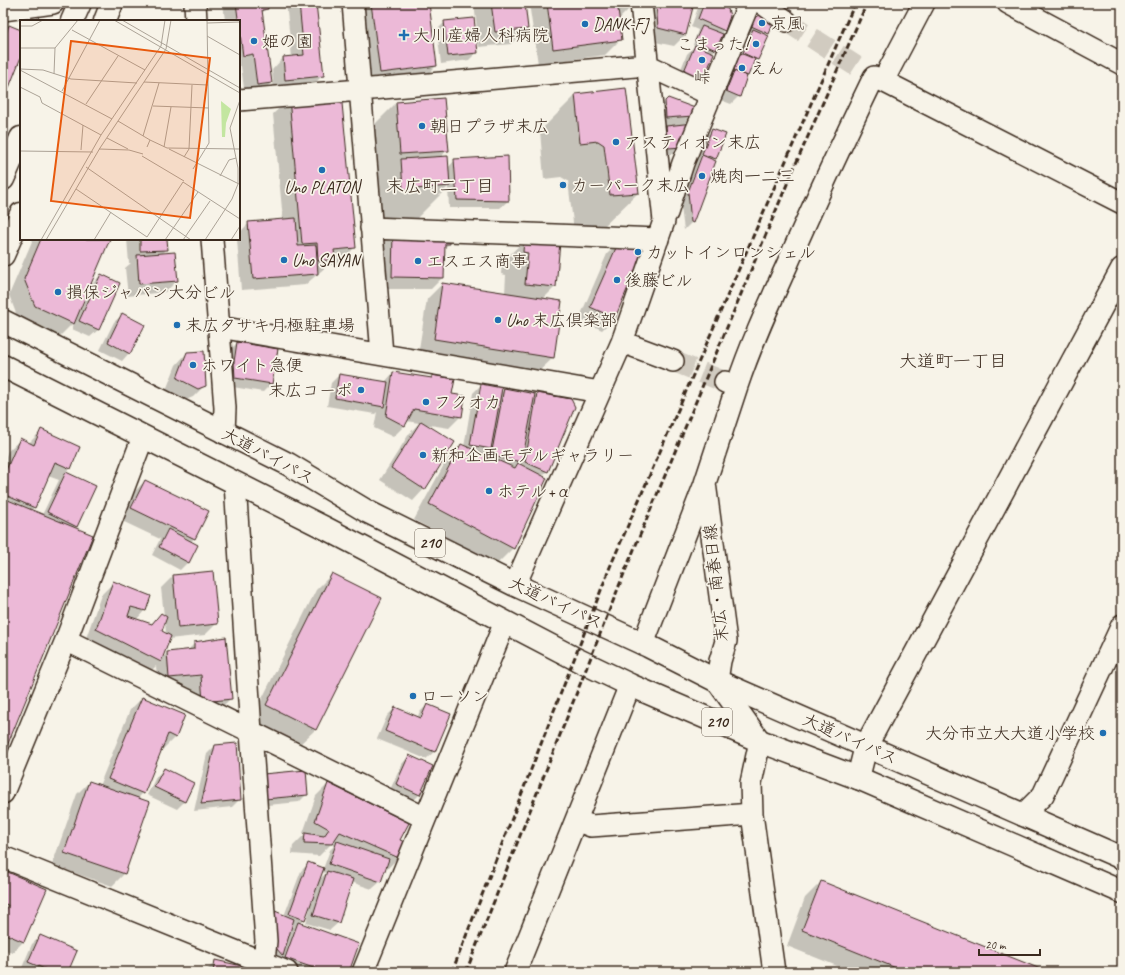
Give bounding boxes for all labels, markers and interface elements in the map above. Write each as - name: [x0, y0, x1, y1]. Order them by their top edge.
- place label: 京風: [770, 13, 804, 34]
- place label: DANK-FJ: [593, 14, 650, 35]
- marker: 京風: [757, 18, 767, 28]
- marker: DANK-FJ: [580, 19, 590, 29]
- inset map: [20, 20, 240, 240]
- place label: 大川産婦人科病院: [413, 25, 549, 46]
- marker: 大川産婦人科病院: [398, 29, 410, 41]
- place label: 姫の園: [262, 31, 313, 52]
- place label: こまった!: [677, 34, 751, 55]
- marker: 姫の園: [249, 36, 259, 46]
- marker: こまった!: [751, 39, 761, 49]
- marker: 峠: [697, 55, 707, 65]
- place label: えん: [750, 58, 784, 79]
- marker: えん: [737, 63, 747, 73]
- place label: 峠: [694, 67, 711, 88]
- place label: 朝日プラザ末広: [430, 116, 549, 137]
- marker: 朝日プラザ末広: [417, 121, 427, 131]
- place label: アスティオン末広: [624, 132, 761, 153]
- marker: アスティオン末広: [611, 137, 621, 147]
- marker: Uno PLATON: [317, 165, 327, 175]
- place label: 焼肉一二三: [710, 166, 795, 187]
- marker: 焼肉一二三: [697, 171, 707, 181]
- district label: 末広町二丁目: [386, 175, 494, 197]
- place label: カーパーク末広: [571, 175, 690, 196]
- place label: Uno PLATON: [284, 177, 363, 198]
- marker: カーパーク末広: [558, 180, 568, 190]
- place label: カットインロンシェル: [646, 242, 816, 263]
- marker: カットインロンシェル: [633, 247, 643, 257]
- place label: Uno SAYAN: [292, 250, 362, 271]
- place label: エスエス商事: [426, 251, 528, 272]
- marker: Uno SAYAN: [279, 255, 289, 265]
- marker: エスエス商事: [413, 256, 423, 266]
- place label: 後藤ビル: [625, 270, 693, 291]
- marker: 後藤ビル: [612, 275, 622, 285]
- place label: 損保ジャパン大分ビル: [66, 282, 236, 303]
- marker: 損保ジャパン大分ビル: [53, 287, 63, 297]
- place label: Uno 末広倶楽部: [506, 310, 617, 331]
- place label: 末広タサキ月極駐車場: [185, 315, 355, 336]
- marker: Uno 末広倶楽部: [493, 315, 503, 325]
- marker: 末広タサキ月極駐車場: [172, 320, 182, 330]
- district label: 大道町一丁目: [899, 350, 1007, 372]
- place label: ホワイト急便: [201, 355, 303, 376]
- marker: ホワイト急便: [188, 360, 198, 370]
- place label: 末広コーポ: [268, 380, 353, 401]
- marker: 末広コーポ: [356, 385, 366, 395]
- place label: フクオカ: [434, 392, 501, 413]
- marker: フクオカ: [421, 397, 431, 407]
- street label: 大道バイパス: [218, 423, 318, 489]
- place label: 新和企画モデルギャラリー: [431, 445, 634, 466]
- marker: 新和企画モデルギャラリー: [418, 450, 428, 460]
- place label: ホテル+α: [497, 481, 572, 502]
- marker: ホテル+α: [484, 486, 494, 496]
- street label: 末広・南春日線: [699, 523, 733, 643]
- road number: 210: [415, 529, 445, 557]
- street label: 大道バイパス: [505, 572, 607, 634]
- place label: ローソン: [421, 686, 489, 707]
- marker: ローソン: [408, 691, 418, 701]
- road number: 210: [702, 708, 732, 736]
- street label: 大道バイパス: [799, 709, 901, 769]
- place label: 大分市立大大道小学校: [925, 723, 1095, 744]
- marker: 大分市立大大道小学校: [1098, 728, 1108, 738]
- scale bar: [979, 931, 1040, 957]
- text: 20 m: [985, 937, 1007, 953]

